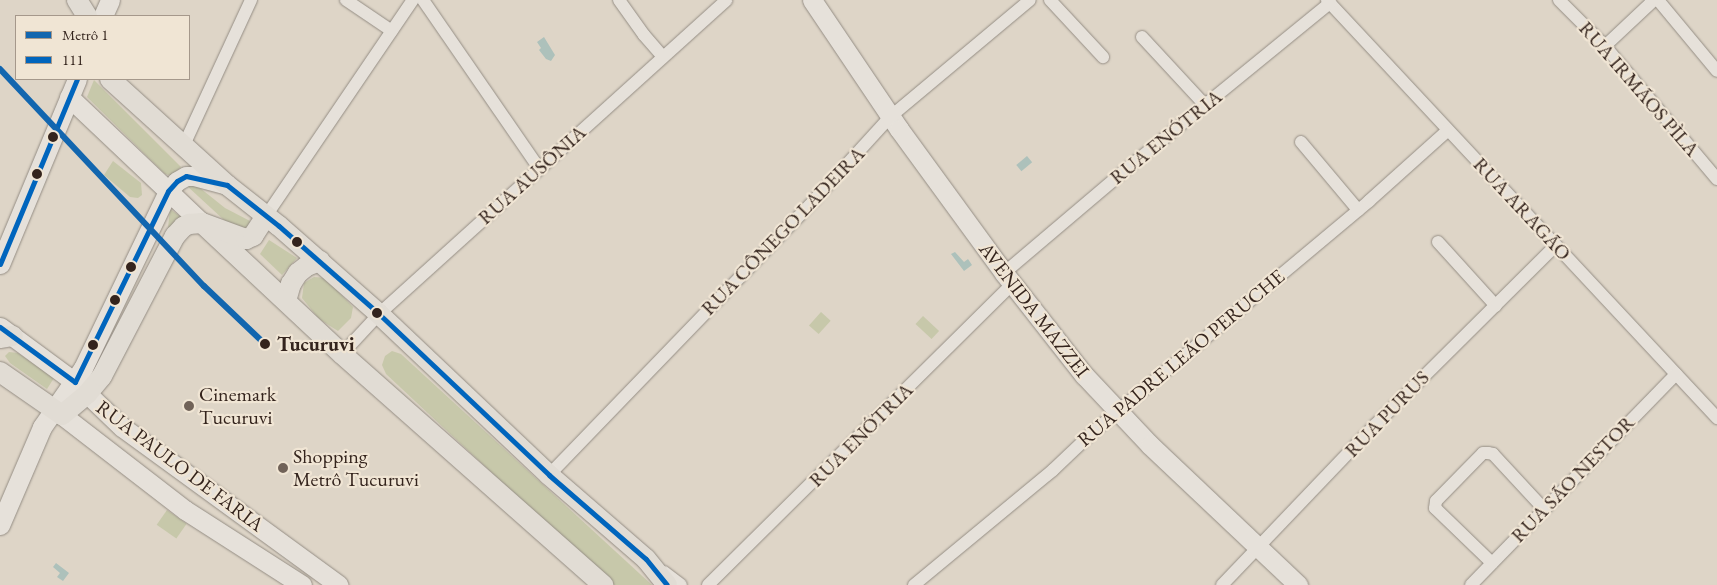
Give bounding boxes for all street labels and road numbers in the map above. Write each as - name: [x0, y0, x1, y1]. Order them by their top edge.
- street label: RUA IRMÃOS PÌLA: [1574, 17, 1704, 161]
- street label: RUA ENÓTRIA: [1105, 85, 1227, 189]
- street label: RUA AUSÔNIA: [473, 120, 591, 230]
- street label: RUA CÔNEGO LADEIRA: [696, 142, 870, 320]
- street label: RUA ARAGÃO: [1468, 153, 1576, 265]
- street label: AVENIDA MAZZEI: [974, 238, 1094, 382]
- street label: RUA PADRE LEÃO PERUCHE: [1073, 264, 1289, 452]
- street label: RUA PURUS: [1340, 366, 1434, 462]
- street label: RUA ENÓTRIA: [804, 378, 918, 492]
- street label: RUA PAULO DE FARIA: [92, 395, 268, 537]
- street label: RUA SÃO NESTOR: [1506, 410, 1640, 548]

